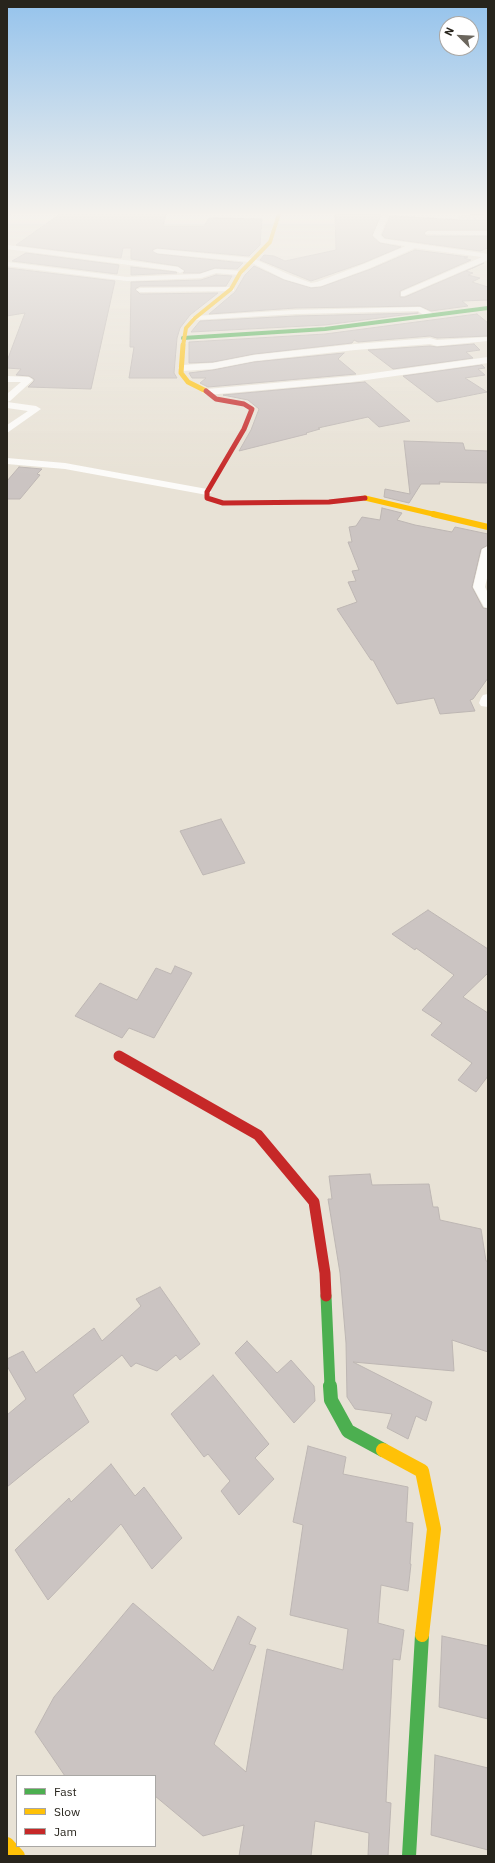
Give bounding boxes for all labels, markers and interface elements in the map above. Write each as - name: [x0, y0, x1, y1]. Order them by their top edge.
- north arrow: [439, 16, 479, 56]
- text: N: [441, 25, 457, 38]
- legend: [16, 1775, 156, 1847]
- text: Fast: [54, 1784, 77, 1799]
- text: Slow: [54, 1804, 80, 1819]
- text: Jam: [54, 1824, 77, 1839]

